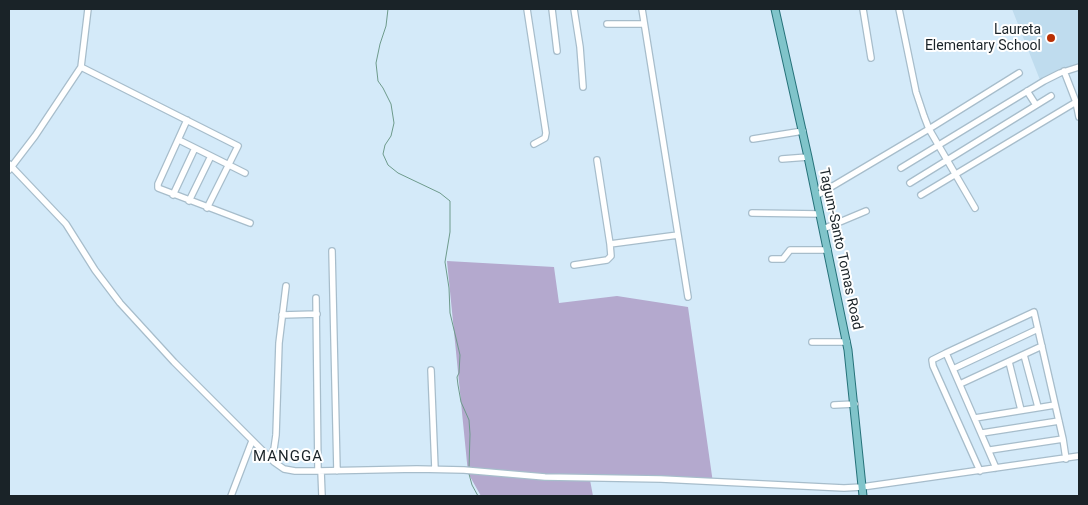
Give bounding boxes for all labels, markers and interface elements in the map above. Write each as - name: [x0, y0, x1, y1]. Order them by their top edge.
- place label: Laureta Elementary School: [925, 22, 1041, 54]
- marker: Laureta Elementary School: [1045, 32, 1057, 44]
- street label: Tagum-Santo Tomas Road: [815, 167, 865, 331]
- district label: MANGGA: [252, 448, 324, 466]

